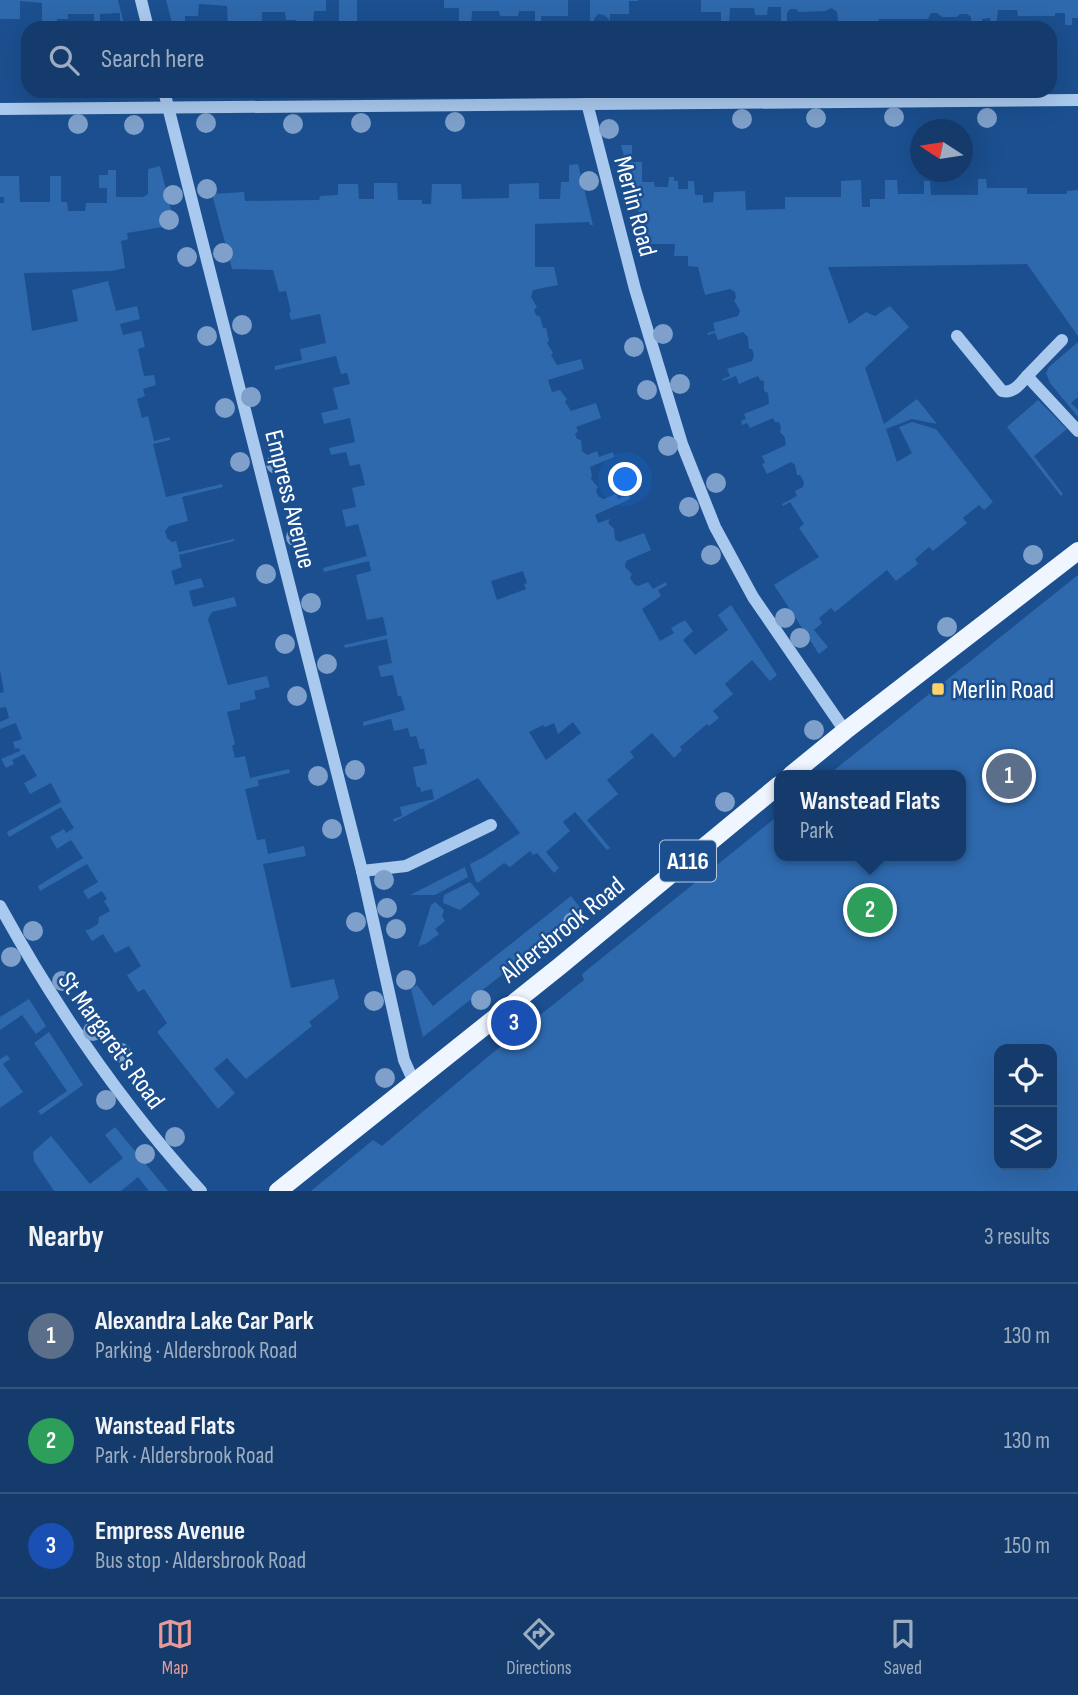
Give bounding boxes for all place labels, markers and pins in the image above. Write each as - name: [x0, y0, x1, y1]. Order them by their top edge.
- place label: Merlin Road: [952, 675, 1054, 706]
- marker: Merlin Road: [930, 681, 946, 697]
- pin: 1: [986, 750, 1032, 802]
- pin: 2: [847, 884, 893, 936]
- pin: 3: [491, 997, 537, 1049]

